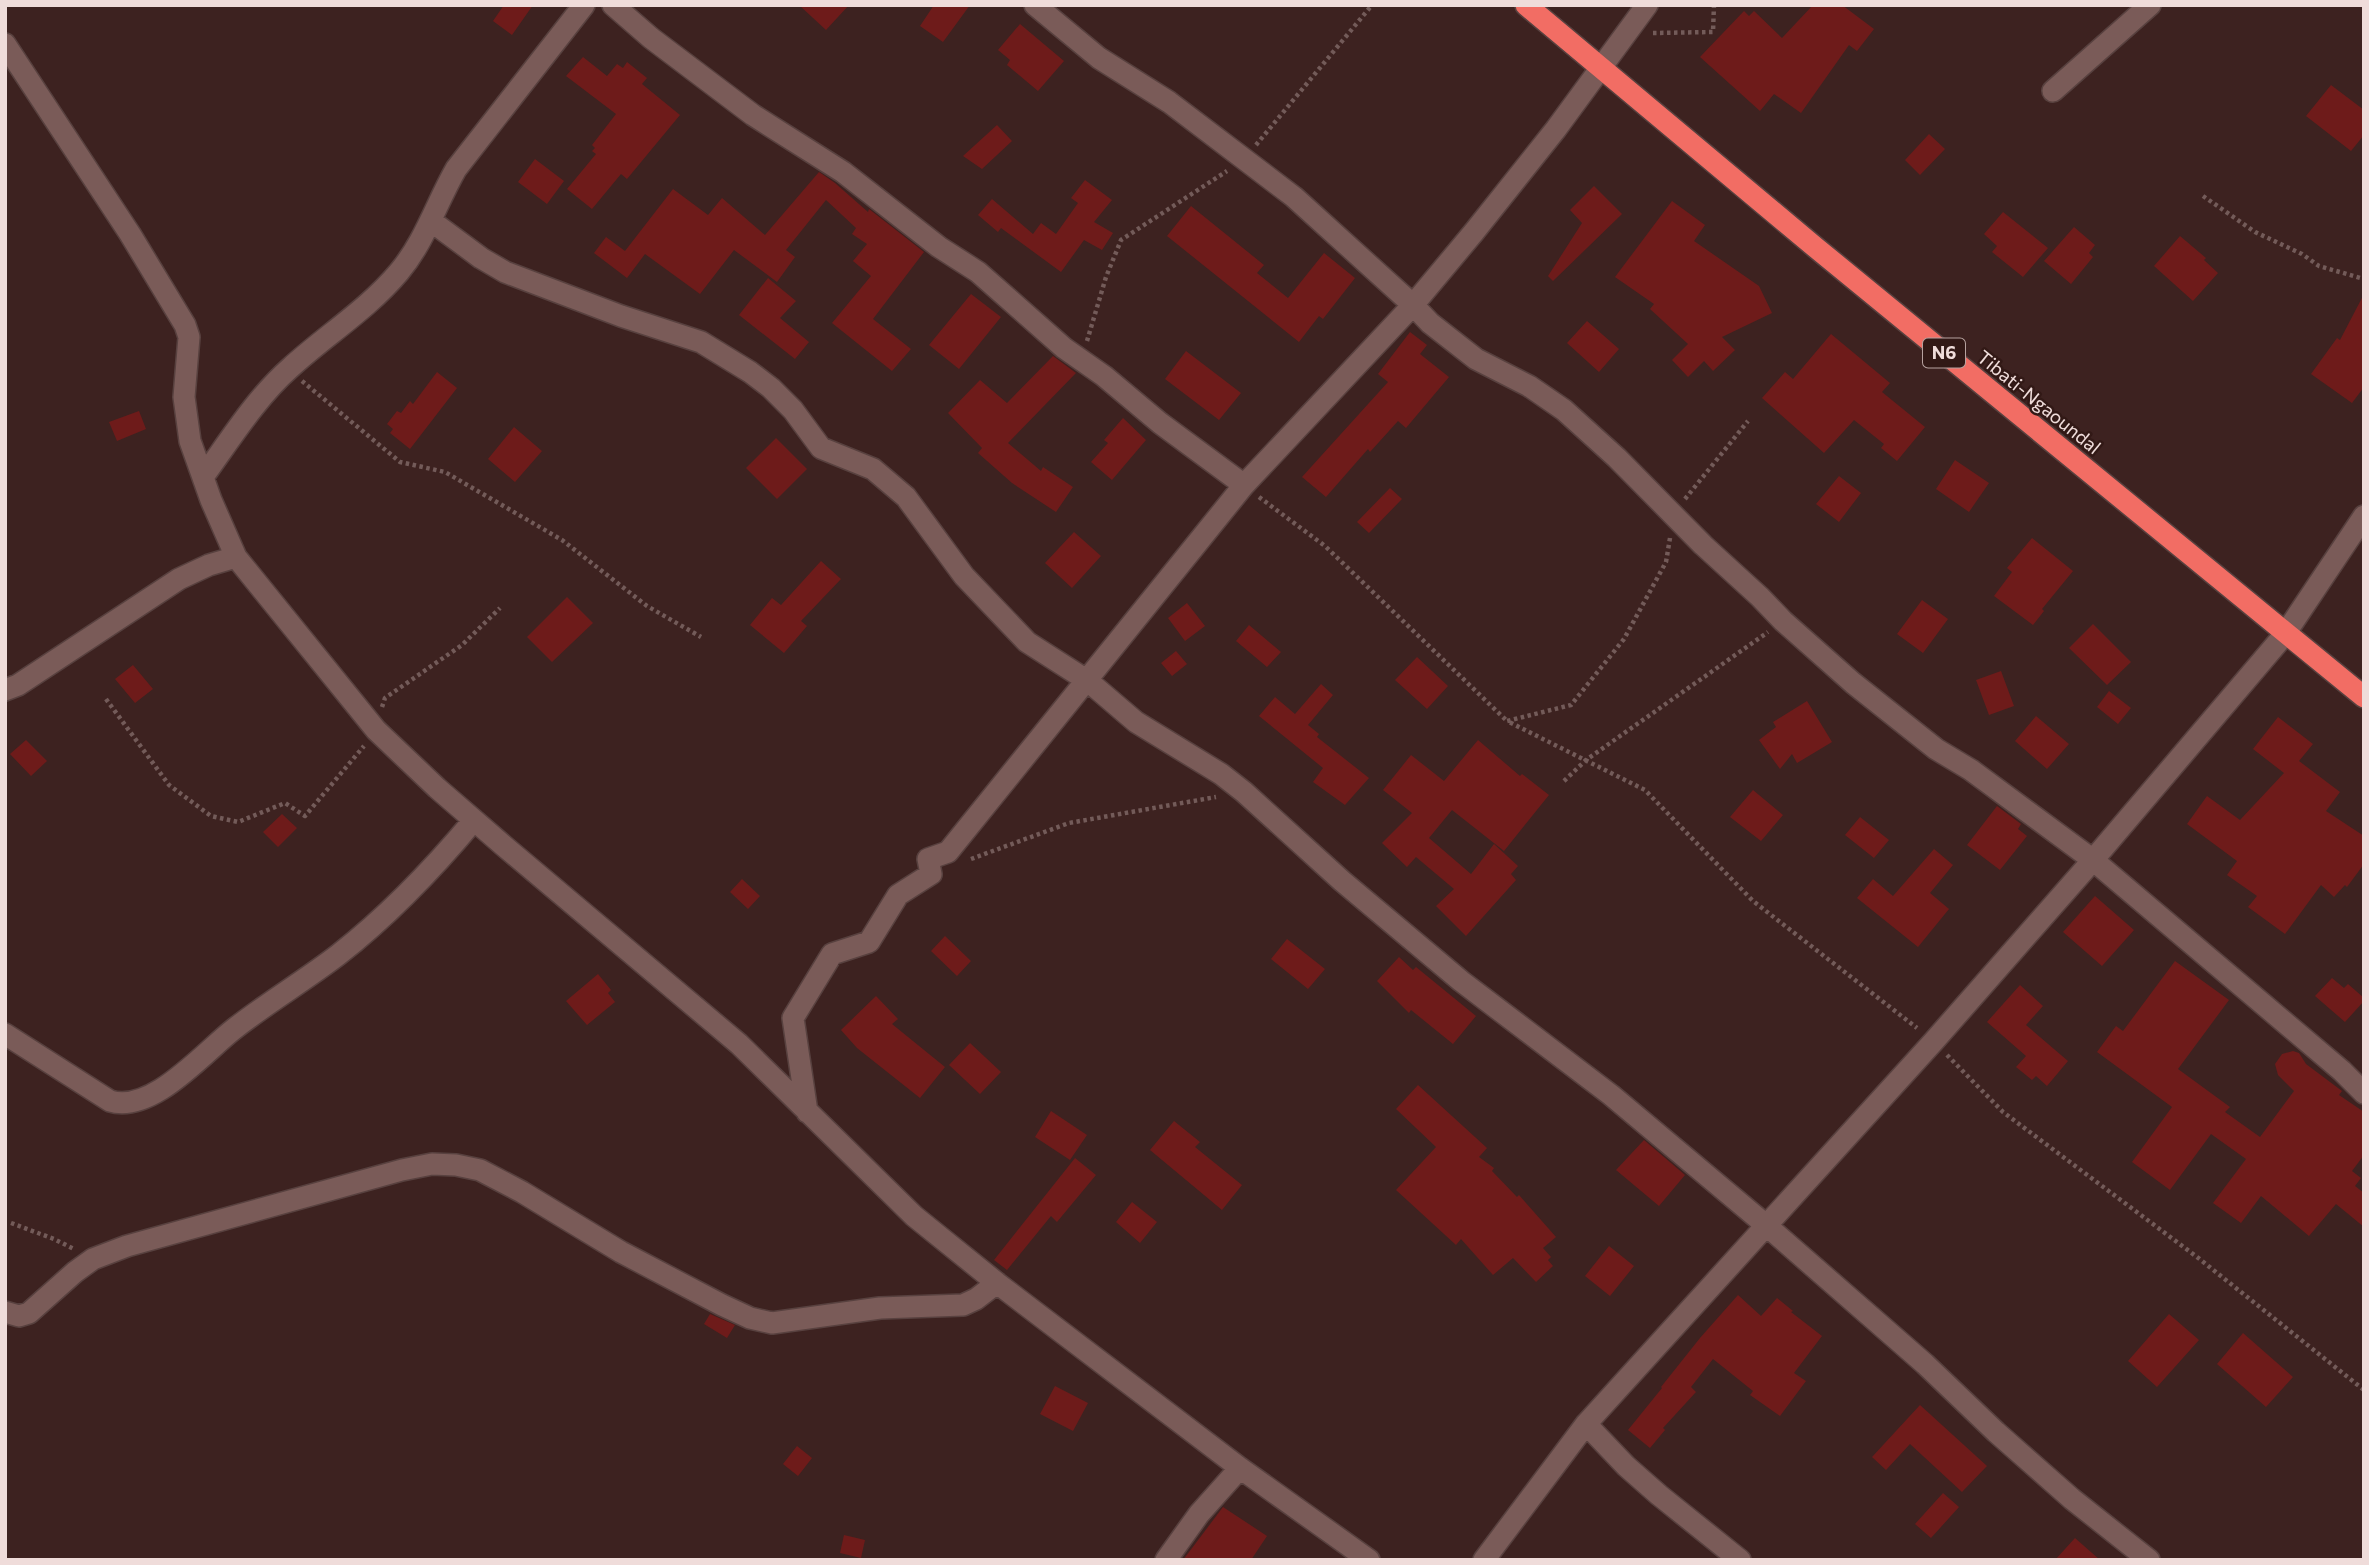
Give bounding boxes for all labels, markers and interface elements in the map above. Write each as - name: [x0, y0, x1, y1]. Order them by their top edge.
- road number: N6: [1923, 338, 1965, 368]
- street label: Tibati-Ngaoundal: [1973, 345, 2106, 458]

